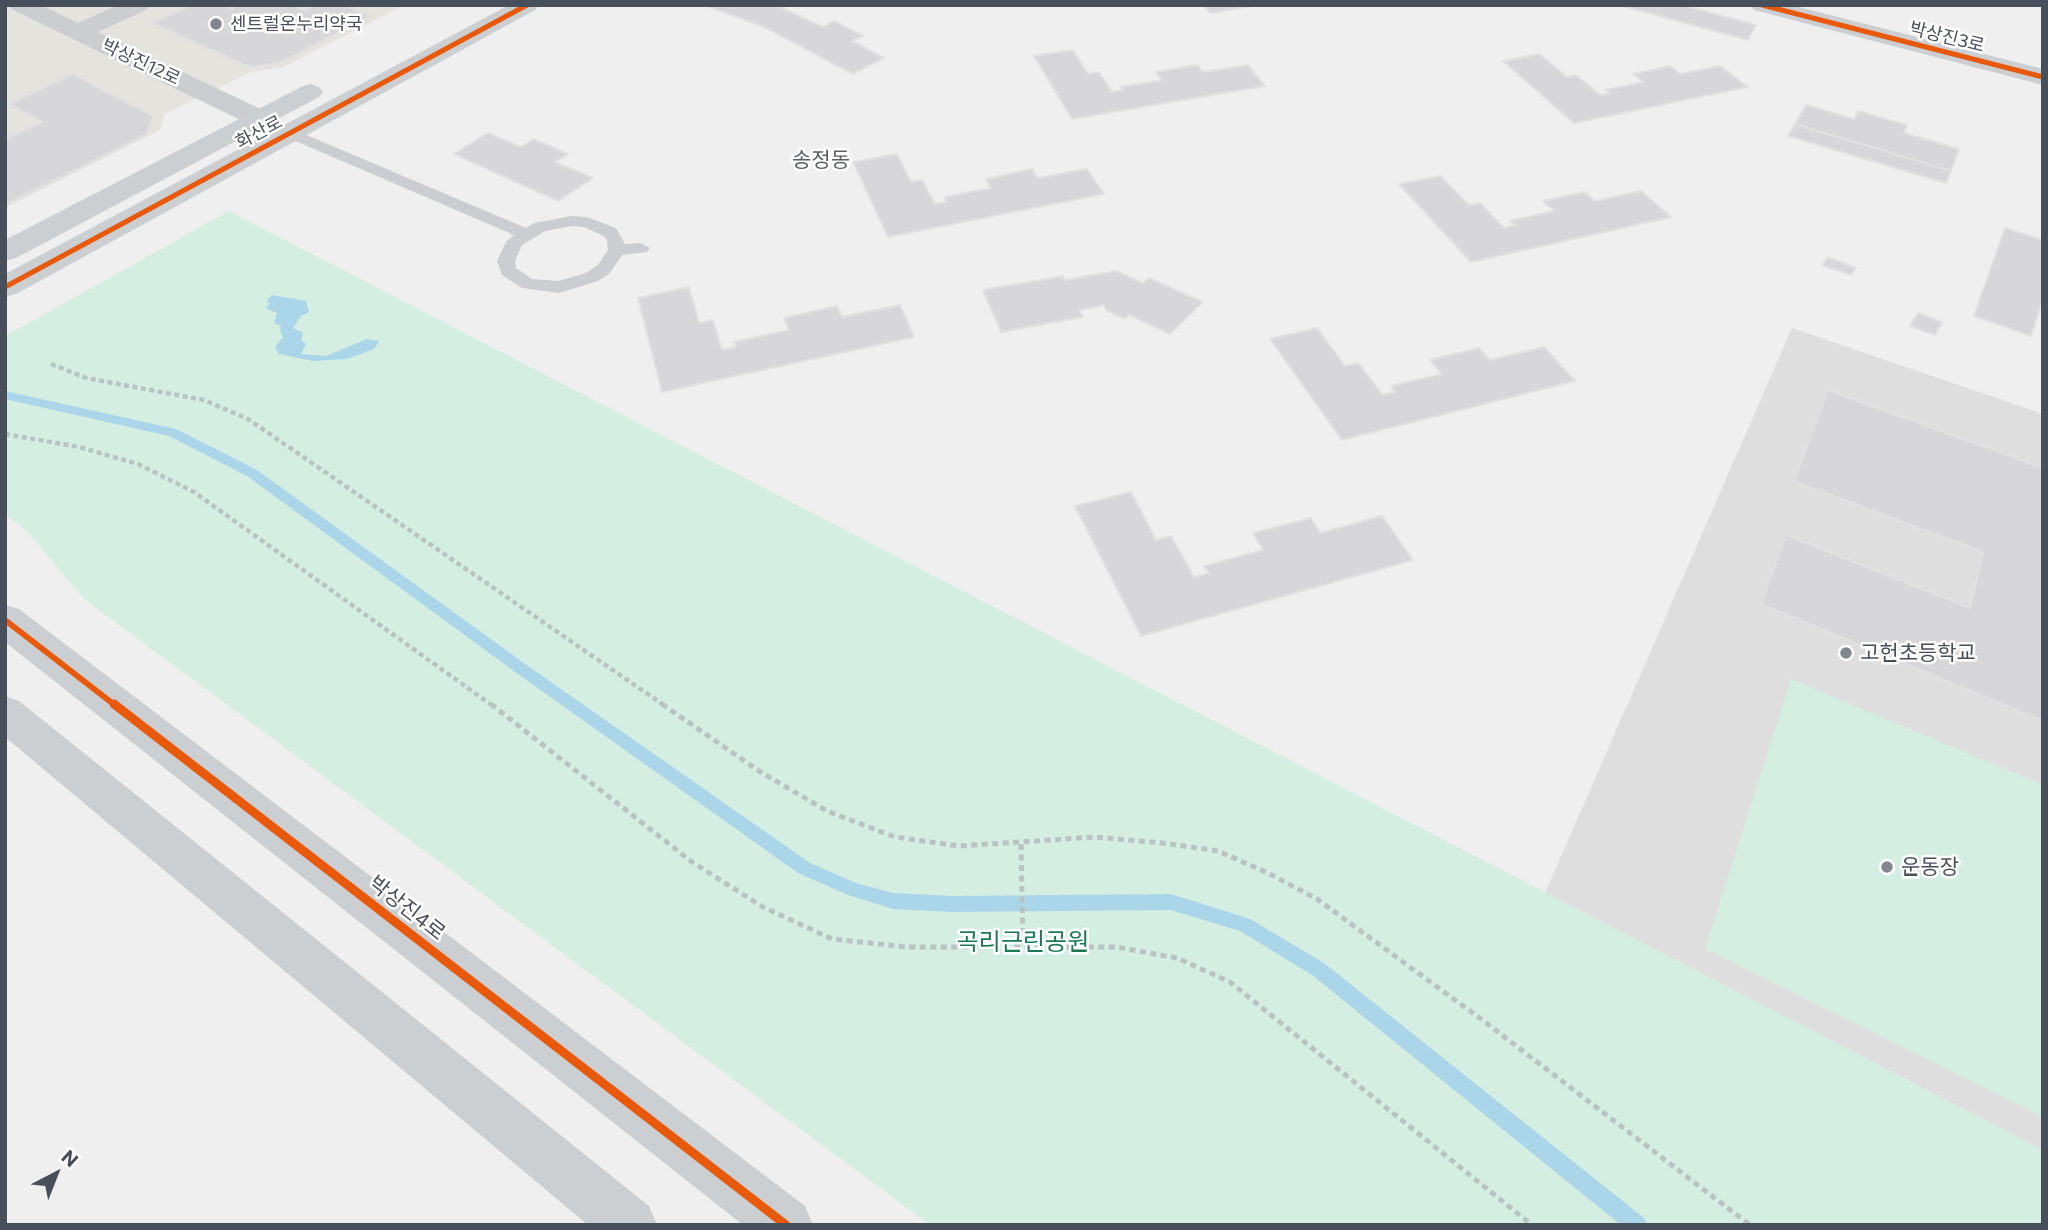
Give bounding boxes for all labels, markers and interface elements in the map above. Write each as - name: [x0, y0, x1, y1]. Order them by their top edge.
- place label: 센트럴온누리약국: [230, 13, 362, 35]
- marker: 센트럴온누리약국: [208, 16, 224, 32]
- street label: 박상진3로: [1907, 17, 1987, 57]
- street label: 박상진12로: [98, 34, 184, 90]
- street label: 화산로: [232, 111, 286, 153]
- district label: 송정동: [792, 147, 850, 173]
- place label: 고헌초등학교: [1860, 640, 1976, 666]
- marker: 고헌초등학교: [1838, 645, 1854, 661]
- place label: 운동장: [1901, 854, 1959, 880]
- marker: 운동장: [1879, 859, 1895, 875]
- street label: 박상진4로: [364, 870, 450, 946]
- park label: 곡리근린공원: [957, 928, 1089, 956]
- north arrow: [21, 1139, 91, 1209]
- text: N: [57, 1145, 83, 1171]

